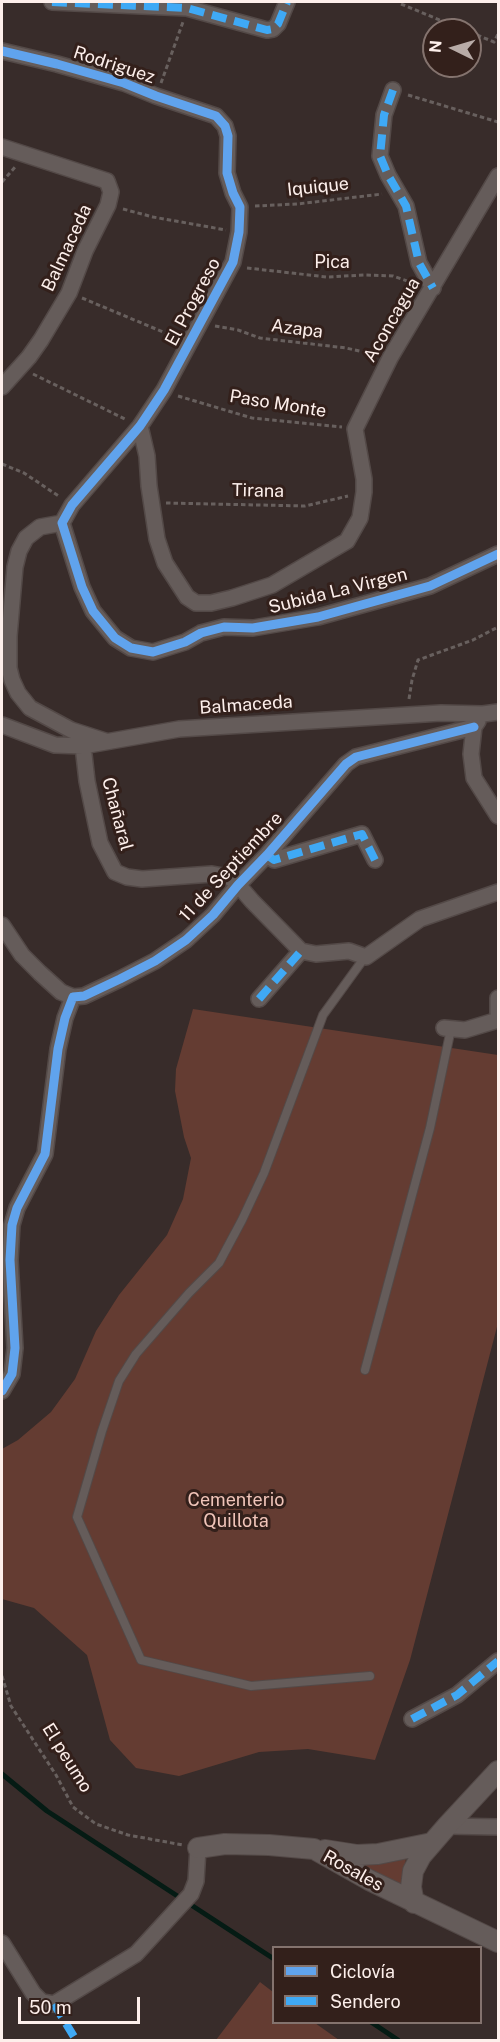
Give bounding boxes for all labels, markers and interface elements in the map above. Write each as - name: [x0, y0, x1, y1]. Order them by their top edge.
- north arrow: [422, 18, 482, 78]
- text: N: [426, 40, 446, 54]
- street label: Rodriguez: [71, 42, 157, 88]
- street label: Iquique: [286, 173, 350, 201]
- street label: Balmaceda: [37, 201, 97, 295]
- street label: Pica: [314, 251, 350, 273]
- street label: El Progreso: [161, 254, 225, 350]
- street label: Aconcagua: [359, 274, 425, 366]
- street label: Azapa: [270, 315, 324, 343]
- street label: Paso Monte: [228, 386, 328, 422]
- street label: Tirana: [232, 480, 284, 502]
- street label: Subida La Virgen: [266, 563, 410, 619]
- street label: Balmaceda: [199, 691, 293, 719]
- street label: Chañaral: [97, 775, 137, 853]
- street label: 11 de Septiembre: [175, 808, 287, 926]
- park label: Cementerio Quillota: [188, 1489, 284, 1532]
- street label: El peumo: [37, 1719, 97, 1797]
- street label: Rosales: [319, 1846, 387, 1896]
- legend: [272, 1946, 482, 2024]
- text: Ciclovía: [330, 1961, 395, 1982]
- scale bar: [21, 1985, 142, 2023]
- text: Sendero: [330, 1991, 401, 2012]
- text: 50 m: [29, 1997, 72, 2018]

